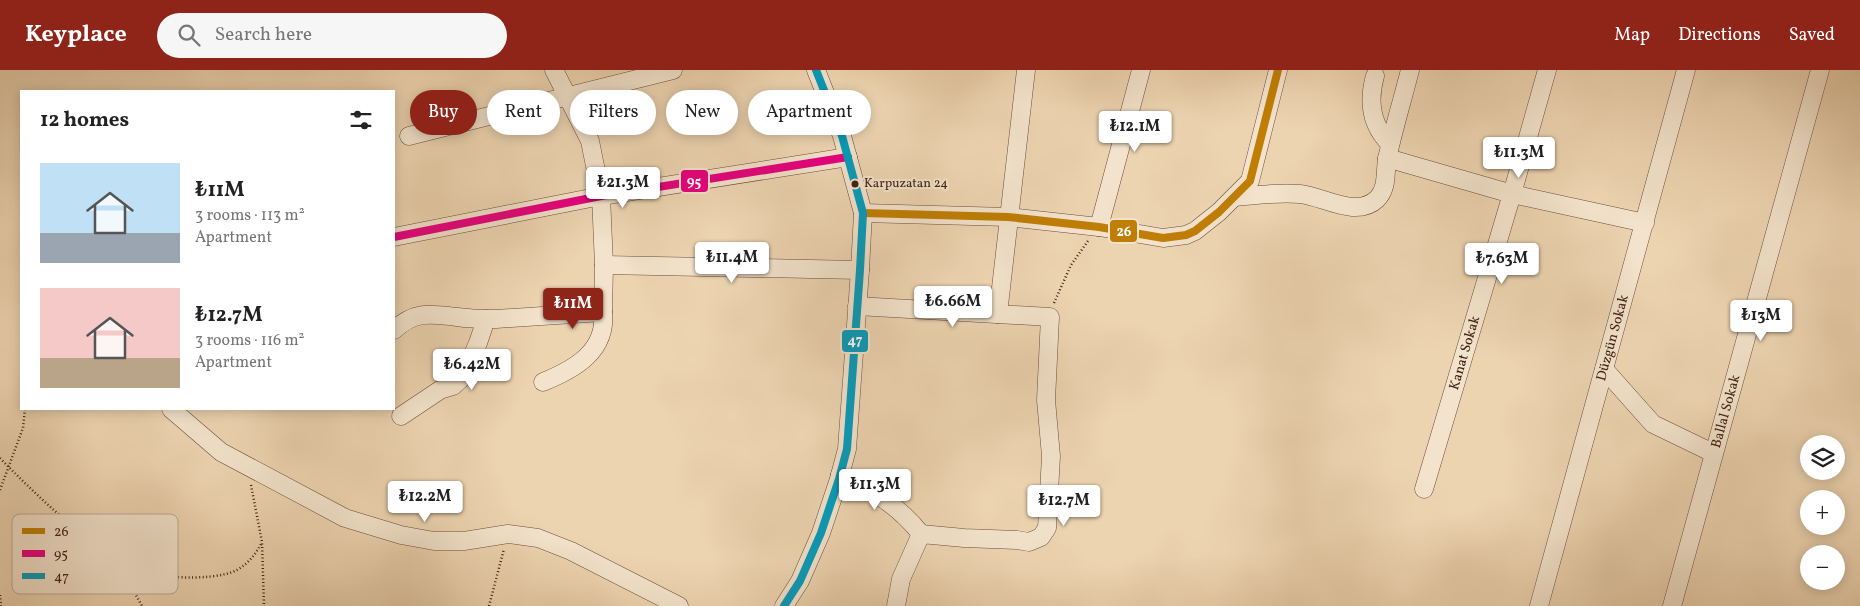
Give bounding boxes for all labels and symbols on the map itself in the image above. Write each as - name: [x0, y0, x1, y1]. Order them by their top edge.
- pin: ₺12.1M: [1094, 111, 1176, 153]
- pin: ₺11.3M: [1478, 136, 1560, 179]
- pin: ₺21.3M: [582, 166, 664, 209]
- line badge: 95: [680, 169, 709, 193]
- text: 95: [687, 173, 701, 192]
- place label: Karpuzatan 24: [864, 175, 948, 193]
- marker: Karpuzatan 24: [850, 179, 860, 189]
- line badge: 26: [1109, 219, 1138, 243]
- text: 26: [1117, 223, 1132, 242]
- pin: ₺11.4M: [691, 242, 773, 284]
- pin: ₺7.63M: [1461, 242, 1543, 285]
- pin: ₺6.66M: [912, 286, 994, 328]
- pin: ₺11M: [543, 288, 603, 330]
- street label: Düzgün Sokak: [1592, 292, 1634, 383]
- pin: ₺13M: [1731, 300, 1791, 342]
- street label: Kanat Sokak: [1445, 313, 1485, 392]
- line badge: 47: [841, 329, 869, 353]
- text: 47: [847, 332, 863, 351]
- pin: ₺6.42M: [431, 348, 513, 391]
- street label: Ballal Sokak: [1707, 372, 1745, 450]
- pin: ₺11.3M: [834, 468, 916, 511]
- pin: ₺12.2M: [384, 480, 466, 523]
- pin: ₺12.7M: [1023, 484, 1105, 527]
- legend: [12, 514, 178, 594]
- text: 26: [54, 523, 69, 542]
- text: 95: [54, 545, 68, 564]
- text: 47: [54, 568, 69, 587]

